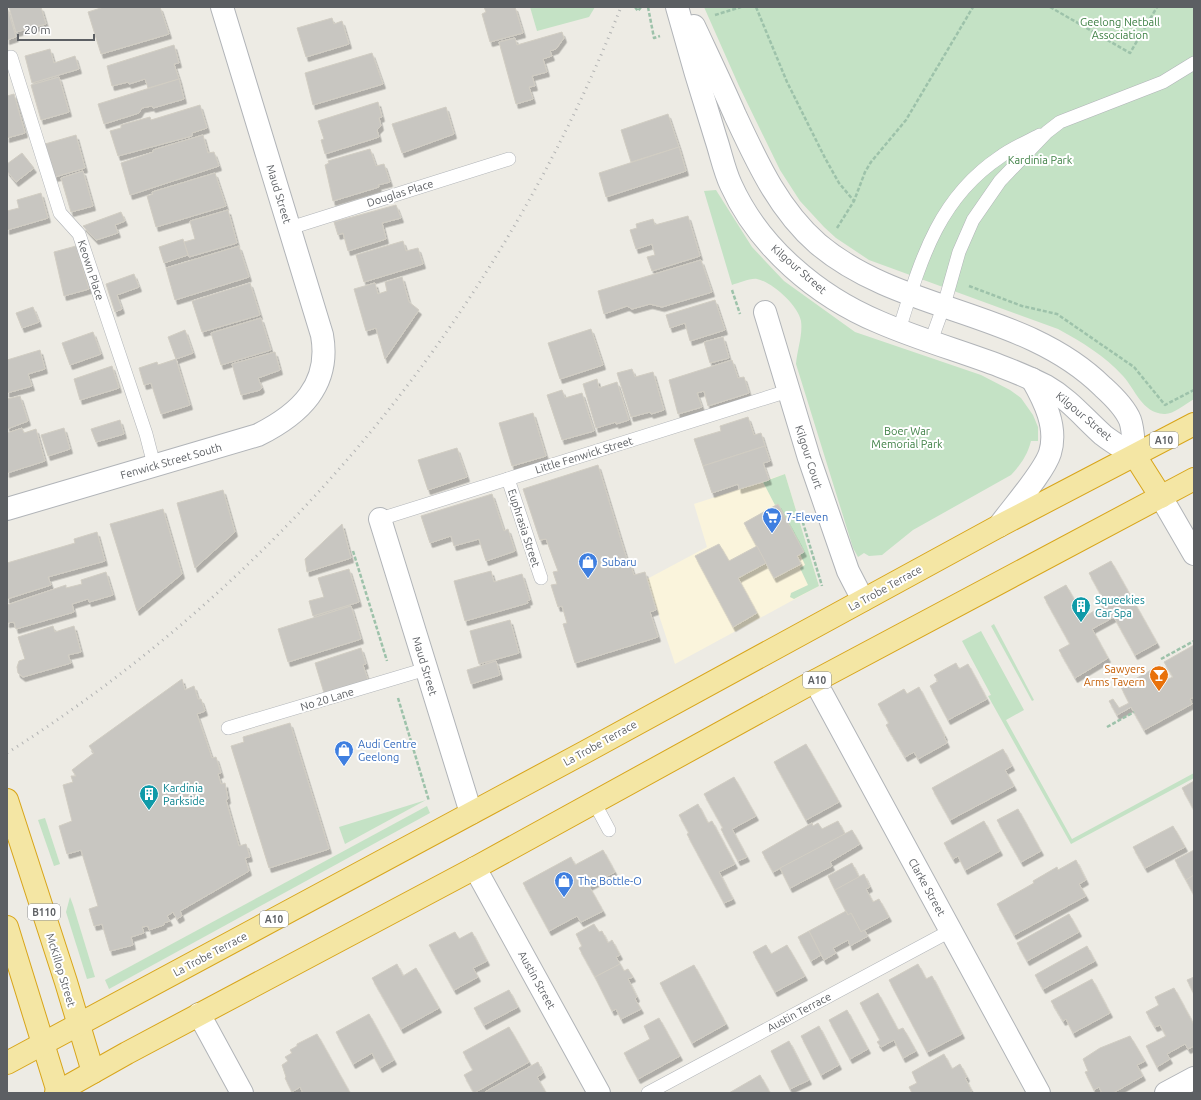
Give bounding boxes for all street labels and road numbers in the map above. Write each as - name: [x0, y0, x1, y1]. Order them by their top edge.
- street label: Maud Street: [264, 163, 294, 226]
- street label: Douglas Place: [365, 177, 435, 209]
- street label: Keown Place: [76, 238, 106, 302]
- street label: Kilgour Street: [769, 242, 829, 297]
- street label: Kilgour Street: [1054, 389, 1115, 443]
- street label: Kilgour Court: [793, 424, 825, 491]
- road number: A10: [1150, 432, 1178, 448]
- street label: Little Fenwick Street: [534, 434, 635, 476]
- street label: Fenwick Street South: [119, 441, 223, 481]
- street label: Euphrasia Street: [506, 488, 542, 569]
- street label: La Trobe Terrace: [846, 563, 924, 613]
- street label: Maud Street: [410, 635, 440, 698]
- road number: A10: [803, 672, 831, 688]
- street label: No 20 Lane: [299, 685, 355, 713]
- street label: La Trobe Terrace: [561, 718, 639, 768]
- street label: Clarke Street: [906, 856, 948, 919]
- road number: B110: [28, 904, 60, 920]
- road number: A10: [260, 911, 288, 927]
- street label: La Trobe Terrace: [171, 929, 249, 979]
- street label: McKillop Street: [44, 932, 78, 1009]
- street label: Austin Street: [516, 949, 558, 1012]
- street label: Austin Terrace: [765, 990, 833, 1034]

